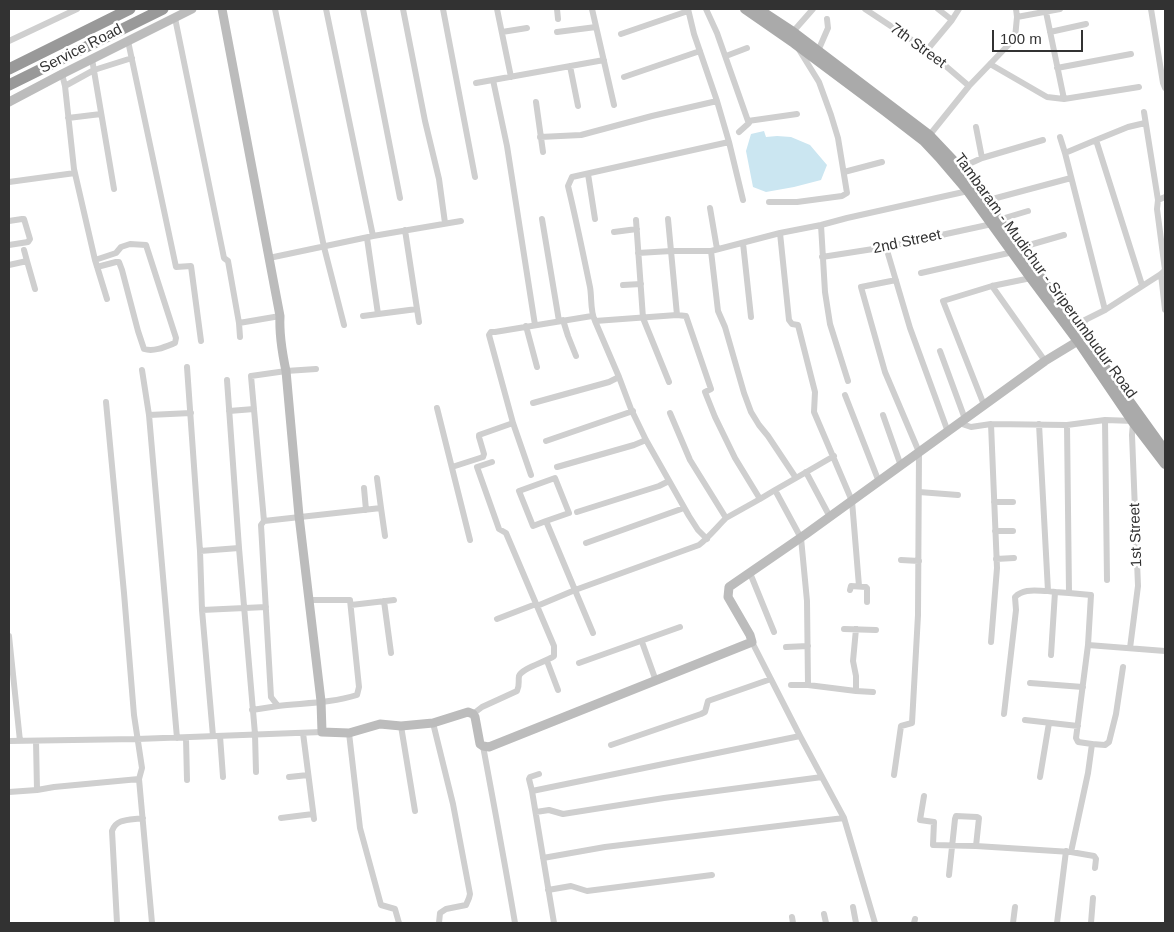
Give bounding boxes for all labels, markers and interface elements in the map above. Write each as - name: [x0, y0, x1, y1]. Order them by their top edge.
- street label: 7th Street: [886, 20, 950, 72]
- scale bar: [994, 20, 1085, 52]
- street label: Service Road: [37, 21, 125, 77]
- text: 100 m: [1000, 30, 1042, 47]
- street label: Tambaram - Mudichur - Sriperumbudur Road: [950, 150, 1140, 402]
- street label: 2nd Street: [871, 226, 943, 258]
- street label: 1st Street: [1126, 503, 1146, 567]

